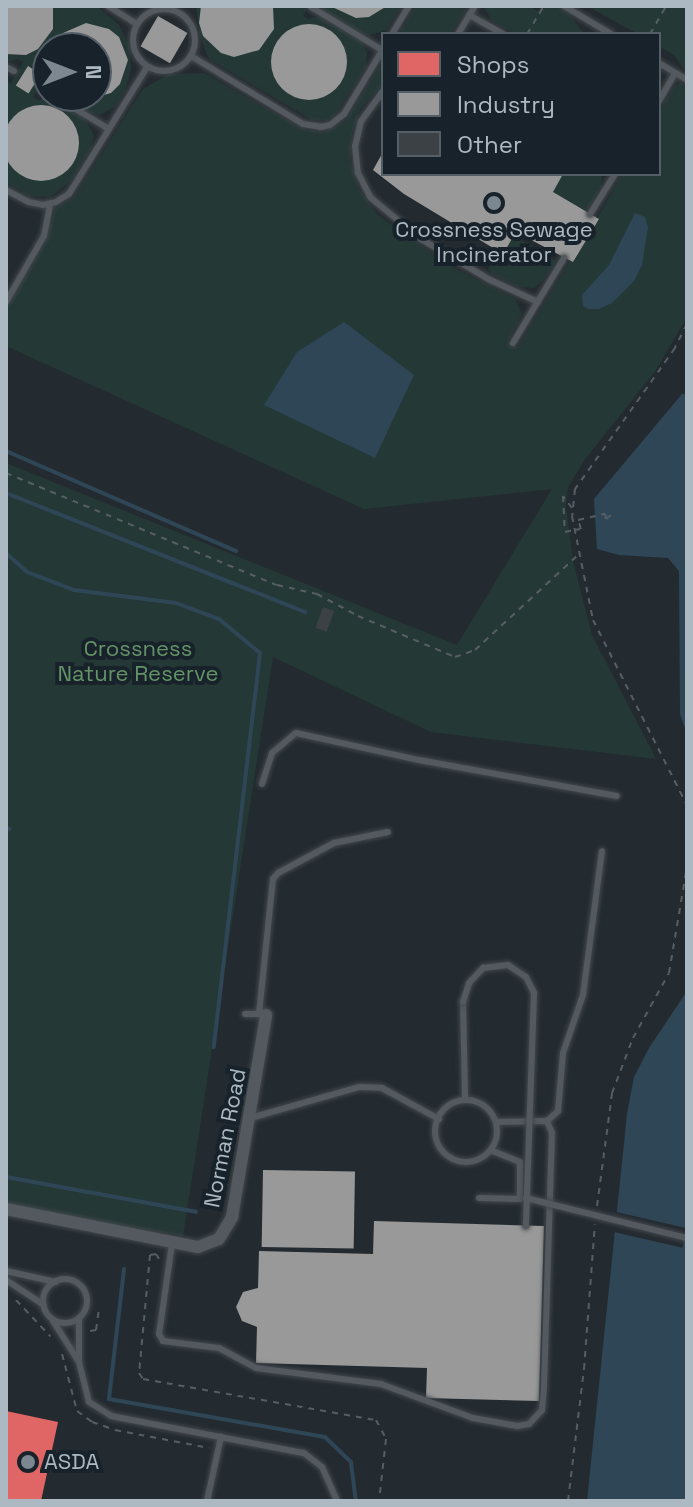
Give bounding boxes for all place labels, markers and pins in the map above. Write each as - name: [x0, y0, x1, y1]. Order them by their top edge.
- marker: Crossness Sewage Incinerator: [485, 194, 503, 212]
- place label: Crossness Sewage Incinerator: [395, 216, 593, 268]
- place label: ASDA: [44, 1449, 99, 1475]
- marker: ASDA: [19, 1453, 37, 1471]

